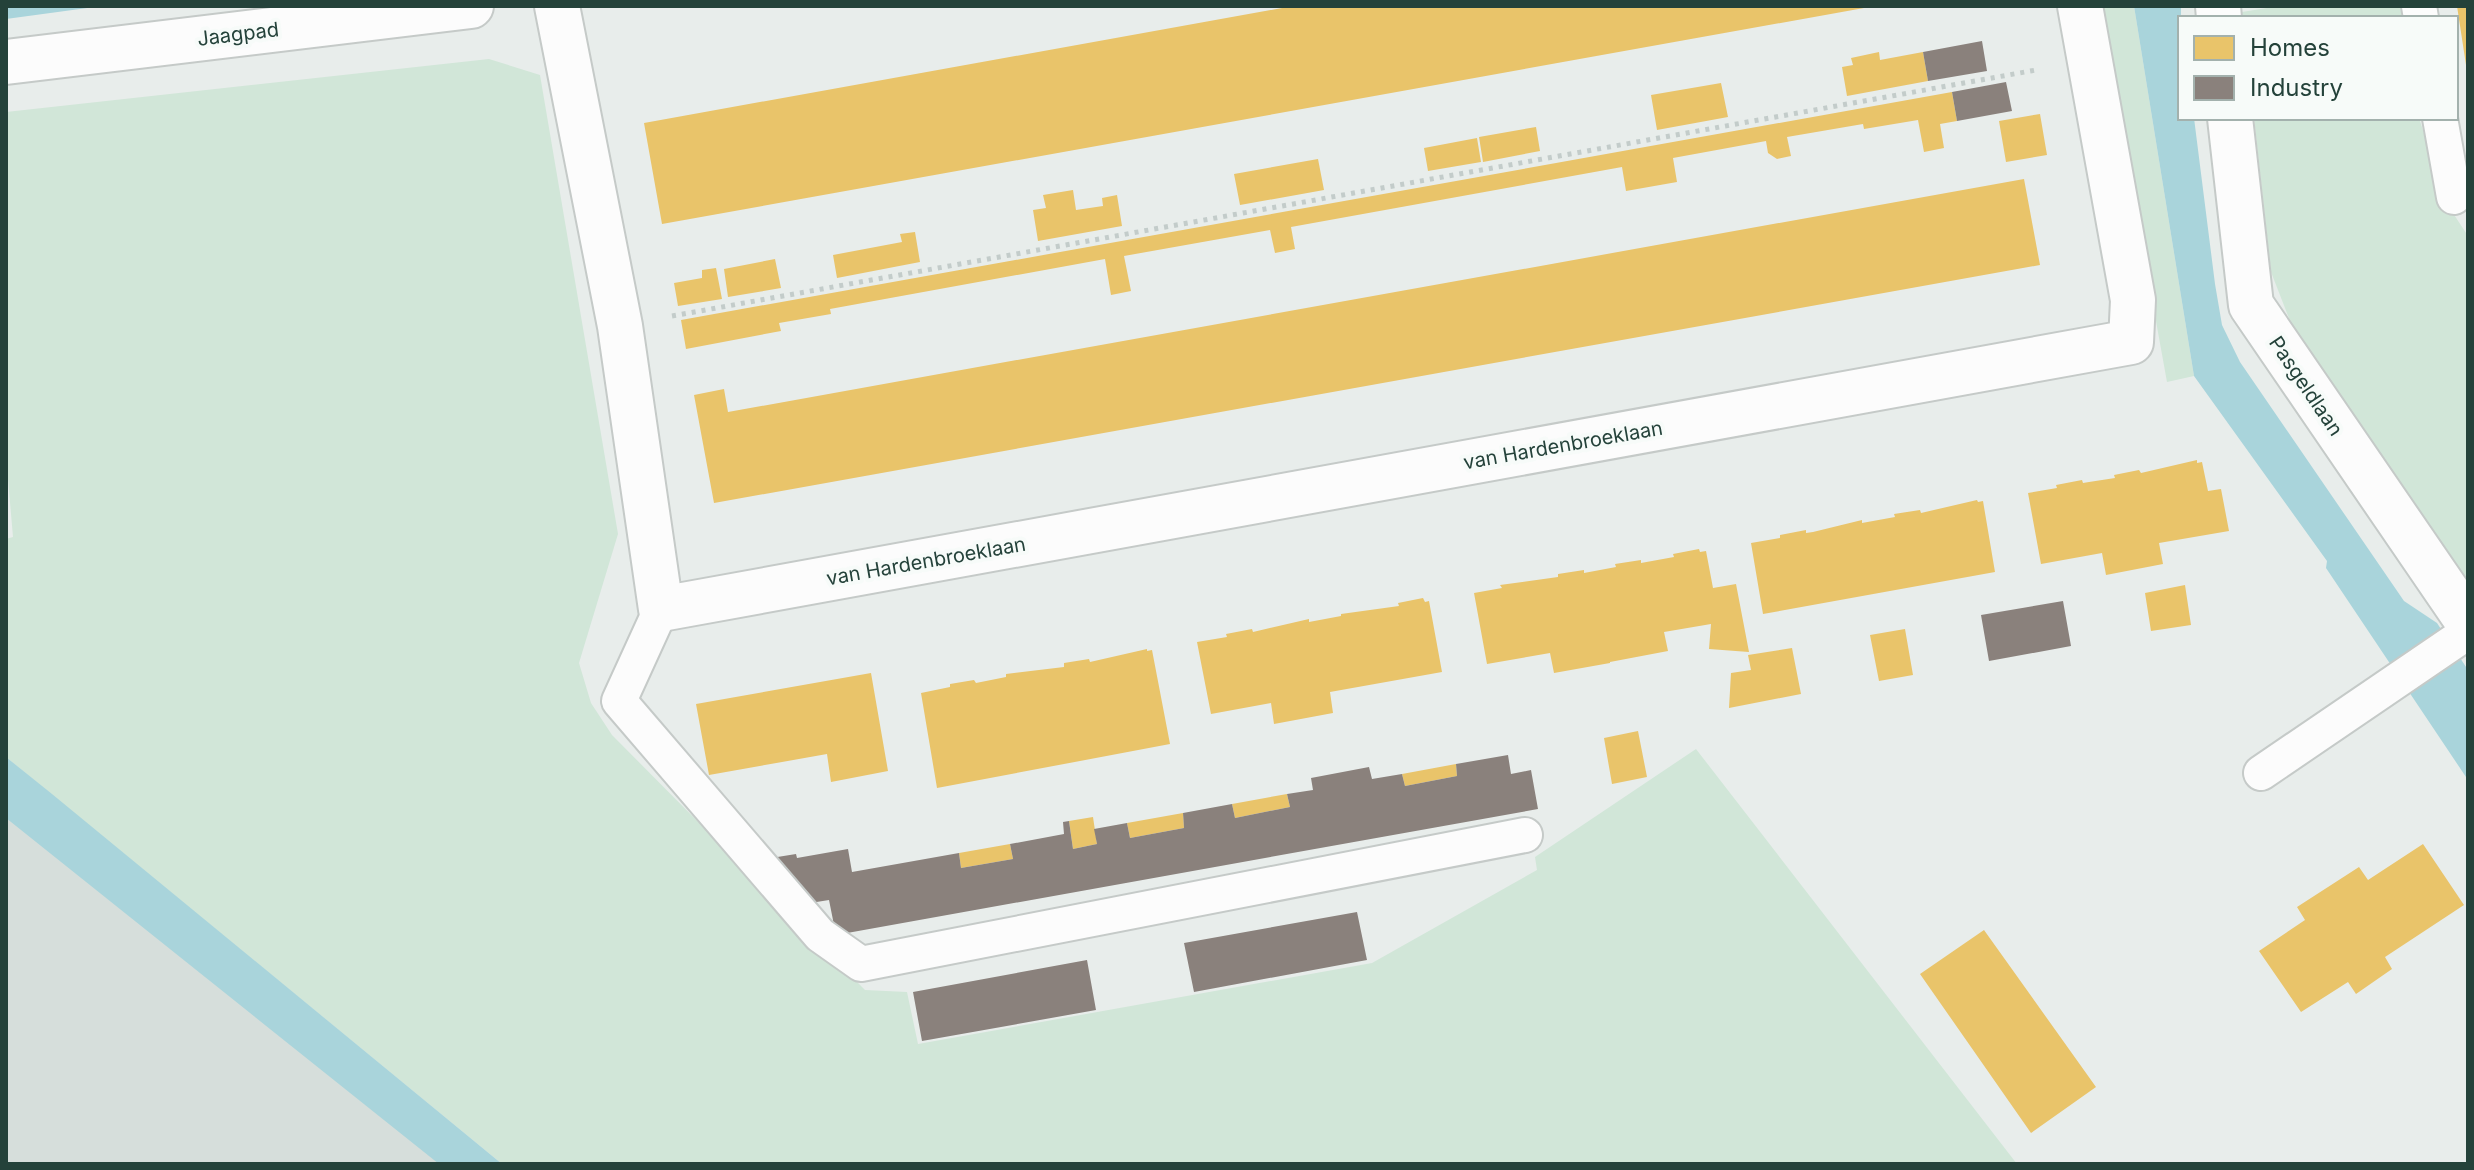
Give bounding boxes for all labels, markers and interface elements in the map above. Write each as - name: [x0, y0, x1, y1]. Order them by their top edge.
- legend: [2178, 16, 2458, 120]
- street label: Jaagpad: [196, 17, 280, 51]
- text: Homes: [2250, 33, 2330, 62]
- text: Industry: [2250, 73, 2343, 102]
- street label: Pasgeldlaan: [2264, 332, 2348, 440]
- street label: van Hardenbroeklaan: [1461, 416, 1665, 474]
- street label: van Hardenbroeklaan: [824, 532, 1028, 590]

